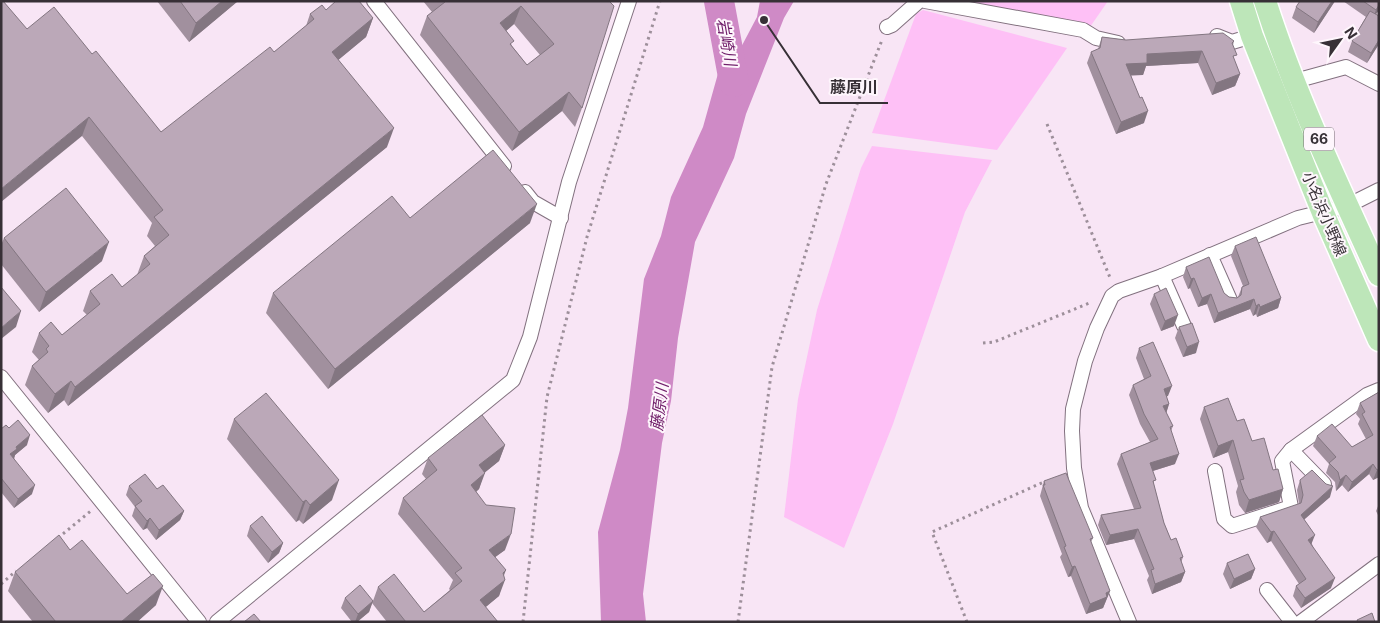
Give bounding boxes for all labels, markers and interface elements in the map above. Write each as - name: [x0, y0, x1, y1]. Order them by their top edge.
- north arrow: [1315, 15, 1365, 65]
- water label: 岩崎川: [713, 17, 741, 69]
- text: N: [1341, 24, 1361, 42]
- callout: 藤原川: [820, 72, 888, 103]
- text: 藤原川: [830, 77, 878, 97]
- road number: 66: [1304, 128, 1334, 150]
- street label: 小名浜小野線: [1298, 169, 1351, 259]
- water label: 藤原川: [646, 380, 672, 432]

